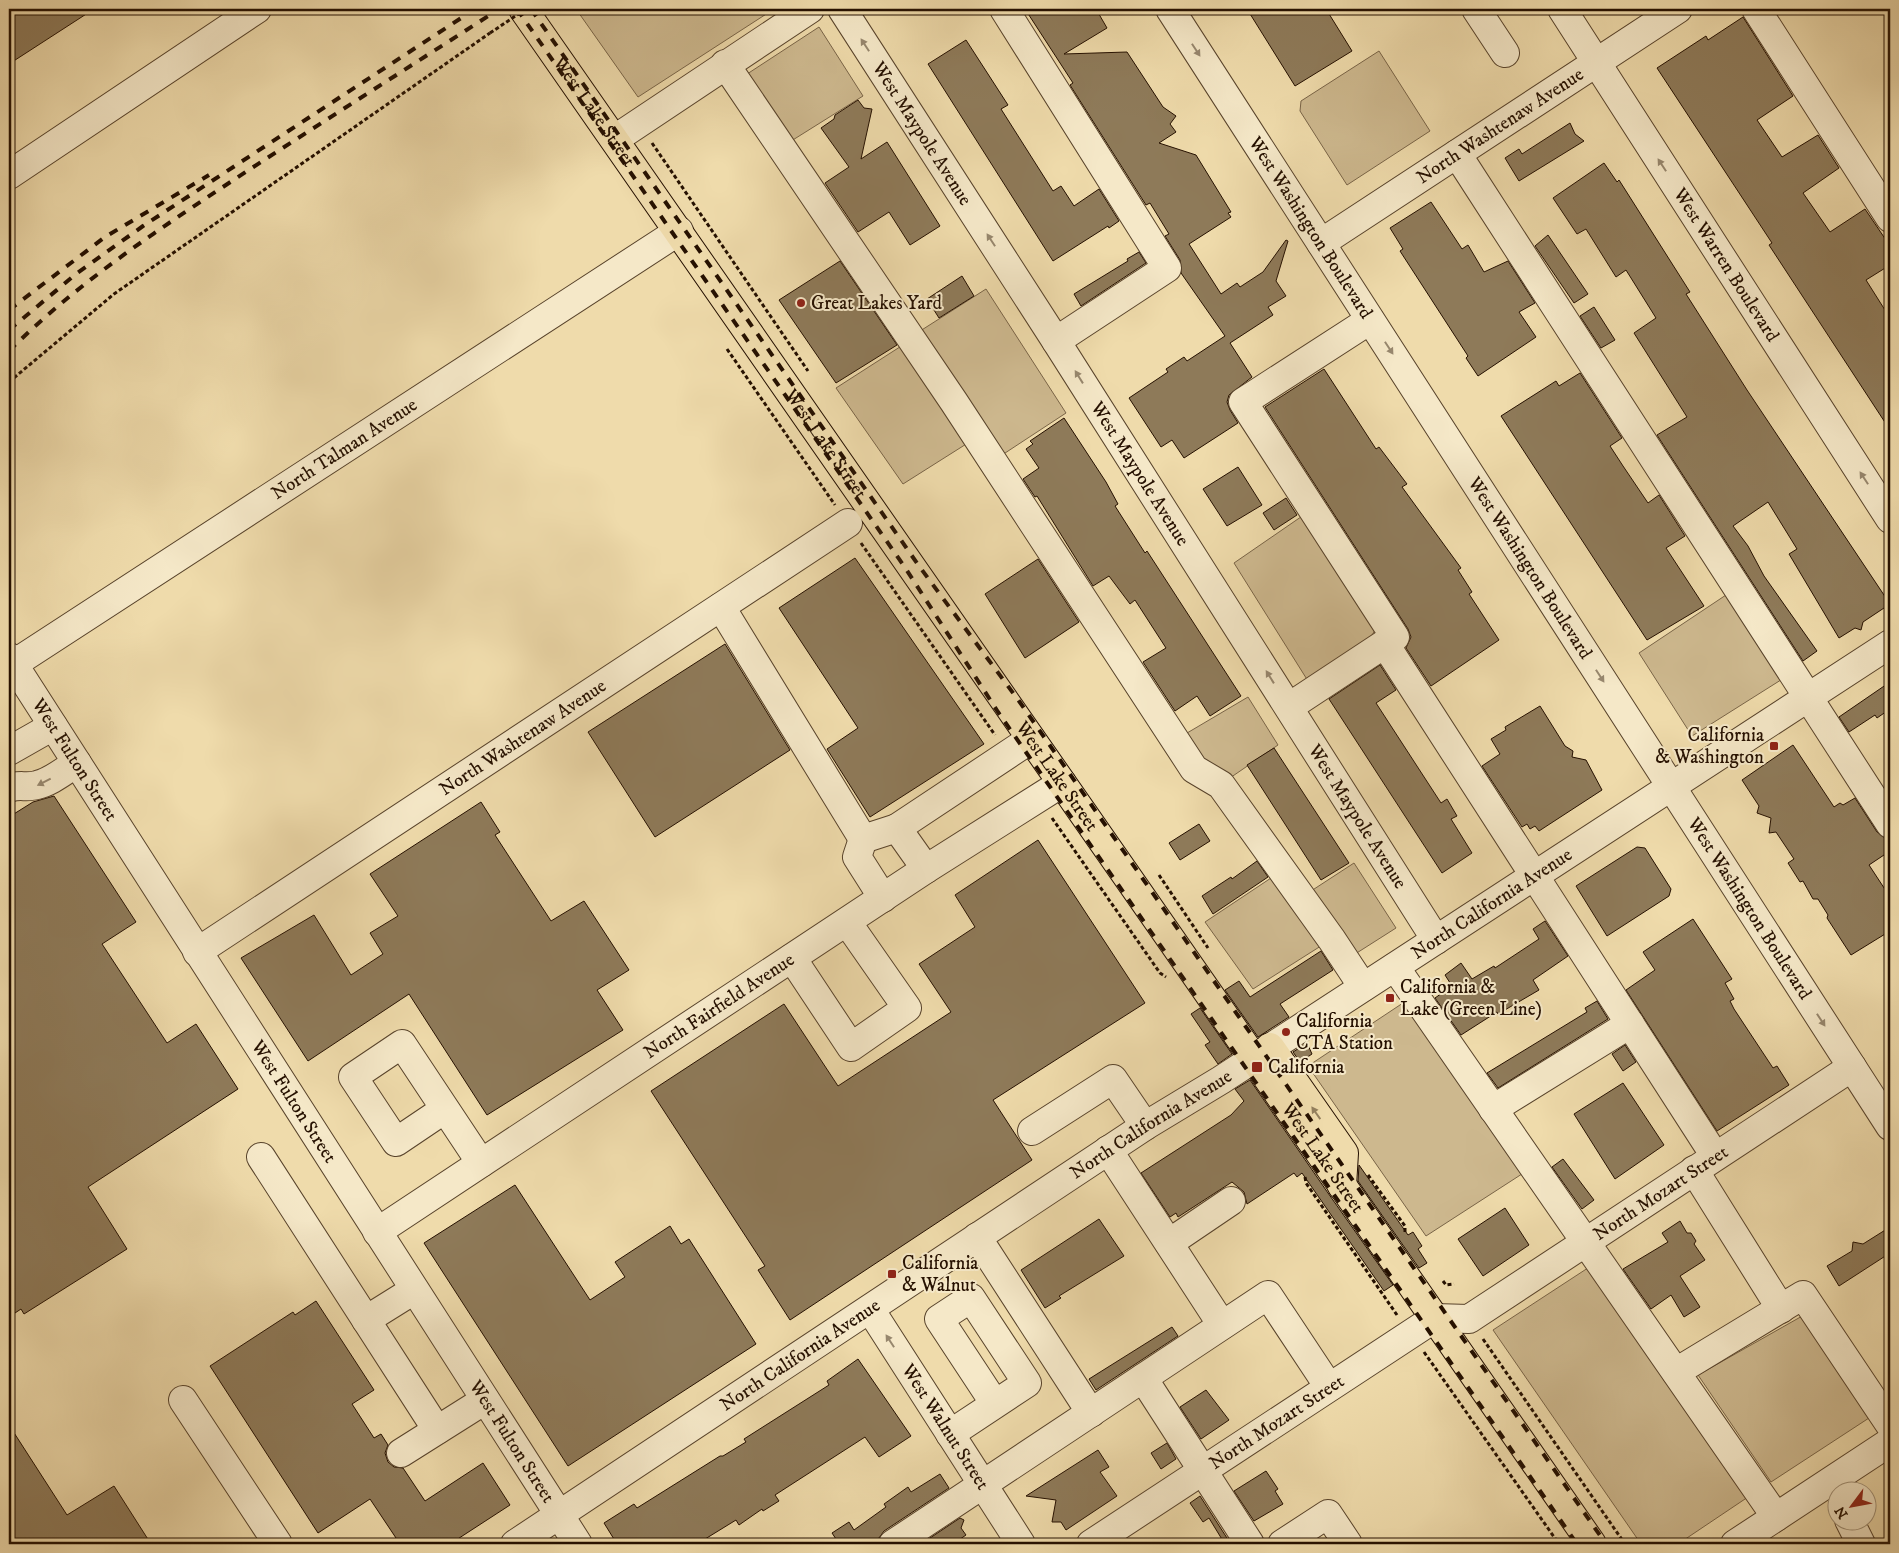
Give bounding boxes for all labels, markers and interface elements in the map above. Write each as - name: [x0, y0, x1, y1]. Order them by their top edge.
- one-way arrow: [860, 39, 870, 52]
- one-way arrow: [1191, 43, 1201, 56]
- street label: West Lake Street: [548, 51, 641, 171]
- street label: West Maypole Avenue: [867, 56, 977, 210]
- street label: North Washtenaw Avenue: [1412, 63, 1588, 189]
- street label: West Washington Boulevard: [1243, 131, 1378, 323]
- one-way arrow: [1657, 158, 1667, 171]
- street label: West Warren Boulevard: [1668, 183, 1785, 346]
- one-way arrow: [987, 234, 996, 247]
- place label: Great Lakes Yard: [811, 292, 943, 315]
- marker: Great Lakes Yard: [795, 297, 807, 309]
- one-way arrow: [1384, 341, 1393, 355]
- one-way arrow: [1075, 371, 1084, 384]
- street label: West Lake Street: [779, 384, 872, 503]
- street label: North Talman Avenue: [267, 393, 422, 505]
- street label: West Maypole Avenue: [1085, 396, 1194, 550]
- one-way arrow: [1859, 471, 1869, 485]
- street label: West Washington Boulevard: [1463, 472, 1598, 664]
- one-way arrow: [1595, 669, 1605, 683]
- one-way arrow: [1265, 670, 1275, 683]
- street label: North Washtenaw Avenue: [435, 674, 611, 801]
- street label: West Fulton Street: [27, 693, 123, 825]
- street label: West Lake Street: [1011, 716, 1104, 836]
- place label: California & Washington: [1655, 724, 1764, 769]
- street label: West Maypole Avenue: [1303, 739, 1412, 893]
- marker: California & Washington: [1768, 740, 1780, 752]
- one-way arrow: [37, 777, 52, 786]
- street label: West Washington Boulevard: [1682, 812, 1817, 1004]
- street label: North California Avenue: [1407, 843, 1576, 964]
- street label: North Fairfield Avenue: [639, 948, 799, 1064]
- place label: California & Lake (Green Line): [1400, 976, 1542, 1021]
- marker: California & Lake (Green Line): [1384, 992, 1396, 1004]
- place label: California CTA Station: [1296, 1010, 1393, 1055]
- one-way arrow: [1817, 1013, 1826, 1026]
- marker: California CTA Station: [1280, 1026, 1292, 1038]
- street label: West Fulton Street: [246, 1035, 342, 1167]
- place label: California: [1268, 1056, 1344, 1079]
- marker: California: [1250, 1060, 1264, 1074]
- street label: North California Avenue: [1066, 1065, 1236, 1184]
- street label: West Lake Street: [1276, 1098, 1369, 1217]
- one-way arrow: [1311, 1106, 1321, 1120]
- street label: North Mozart Street: [1589, 1140, 1732, 1246]
- place label: California & Walnut: [902, 1252, 978, 1297]
- marker: California & Walnut: [886, 1268, 898, 1280]
- street label: North California Avenue: [716, 1294, 884, 1416]
- one-way arrow: [886, 1335, 895, 1348]
- street label: West Walnut Street: [896, 1359, 995, 1494]
- street label: North Mozart Street: [1205, 1370, 1348, 1475]
- street label: West Fulton Street: [464, 1375, 560, 1507]
- north arrow: [1826, 1480, 1876, 1530]
- text: N: [1831, 1502, 1853, 1522]

